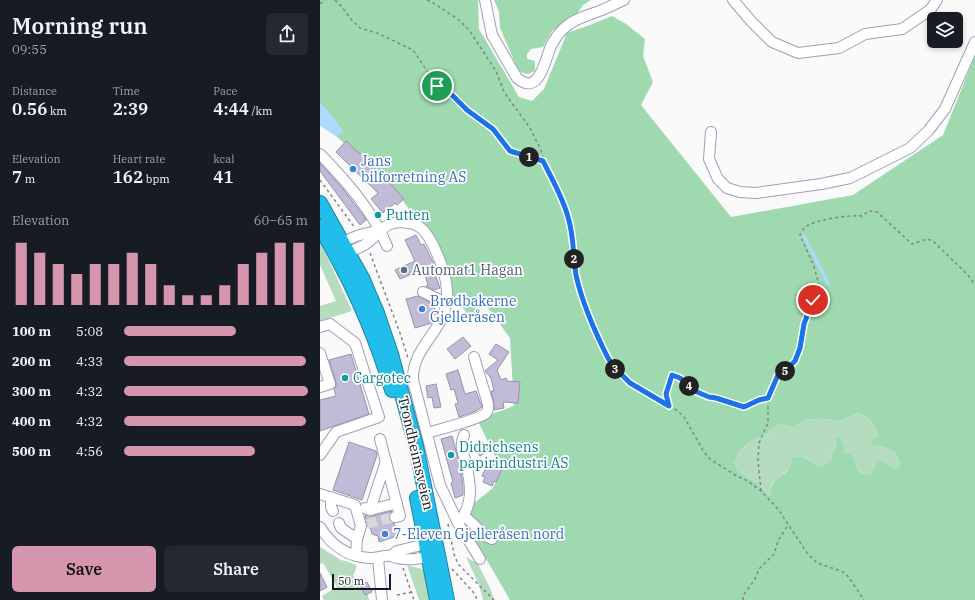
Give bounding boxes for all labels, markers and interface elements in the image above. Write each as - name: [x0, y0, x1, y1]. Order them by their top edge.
- text: Morning run: [12, 11, 148, 40]
- map controls: [927, 12, 963, 48]
- button: layers: [927, 12, 963, 48]
- button: share: [266, 13, 308, 55]
- text: 09:55: [12, 41, 47, 58]
- pin: [420, 69, 454, 103]
- icon: arrive: [426, 75, 448, 97]
- text: Distance: [12, 84, 57, 98]
- text: Time: [113, 84, 140, 98]
- text: Pace: [213, 84, 238, 98]
- text: 0.56: [12, 98, 47, 120]
- text: 2:39: [113, 98, 148, 120]
- text: 4:44: [213, 98, 249, 120]
- text: km: [47, 104, 67, 118]
- text: /km: [249, 104, 273, 118]
- pin: 1: [519, 147, 539, 167]
- text: 1: [526, 150, 532, 164]
- text: Elevation: [12, 152, 60, 166]
- text: Heart rate: [113, 152, 165, 166]
- text: kcal: [213, 152, 235, 166]
- place label: Jans bilforretning AS: [361, 152, 466, 186]
- marker: Jans bilforretning AS: [348, 164, 358, 174]
- text: 7: [12, 166, 22, 188]
- text: 162: [113, 166, 143, 188]
- text: 41: [213, 166, 234, 188]
- text: m: [22, 172, 35, 186]
- text: bpm: [143, 172, 170, 186]
- place label: Putten: [386, 206, 430, 224]
- marker: Putten: [373, 210, 383, 220]
- text: Elevation: [12, 212, 69, 229]
- text: 60–65 m: [254, 212, 308, 229]
- pin: 2: [564, 249, 584, 269]
- text: 2: [571, 252, 577, 266]
- place label: Automat1 Hagan: [412, 261, 523, 279]
- marker: Automat1 Hagan: [399, 265, 409, 275]
- pin: [796, 283, 830, 317]
- icon: check: [802, 289, 824, 311]
- place label: Brødbakerne Gjelleråsen: [430, 292, 516, 326]
- marker: Brødbakerne Gjelleråsen: [417, 304, 427, 314]
- text: 100 m: [12, 323, 51, 340]
- text: 5:08: [76, 323, 103, 340]
- text: 200 m: [12, 353, 51, 370]
- text: 4:33: [76, 353, 103, 370]
- pin: 3: [605, 359, 625, 379]
- pin: 5: [775, 361, 795, 381]
- text: 3: [612, 362, 618, 376]
- text: 5: [782, 364, 788, 378]
- place label: Cargotec: [353, 369, 411, 387]
- marker: Cargotec: [340, 373, 350, 383]
- pin: 4: [679, 376, 699, 396]
- text: 4: [686, 379, 692, 393]
- text: 300 m: [12, 383, 51, 400]
- text: 4:32: [76, 383, 103, 400]
- street label: Trondheimsveien: [394, 394, 438, 512]
- text: 400 m: [12, 413, 51, 430]
- text: 4:32: [76, 413, 103, 430]
- place label: Didrichsens papirindustri AS: [459, 438, 568, 472]
- text: 500 m: [12, 443, 51, 460]
- text: 4:56: [76, 443, 103, 460]
- marker: Didrichsens papirindustri AS: [446, 450, 456, 460]
- place label: 7-Eleven Gjelleråsen nord: [393, 525, 565, 543]
- marker: 7-Eleven Gjelleråsen nord: [380, 529, 390, 539]
- button: Save: [12, 546, 156, 592]
- button: Share: [164, 546, 308, 592]
- scale bar: [332, 572, 391, 591]
- text: 50 m: [338, 574, 364, 588]

